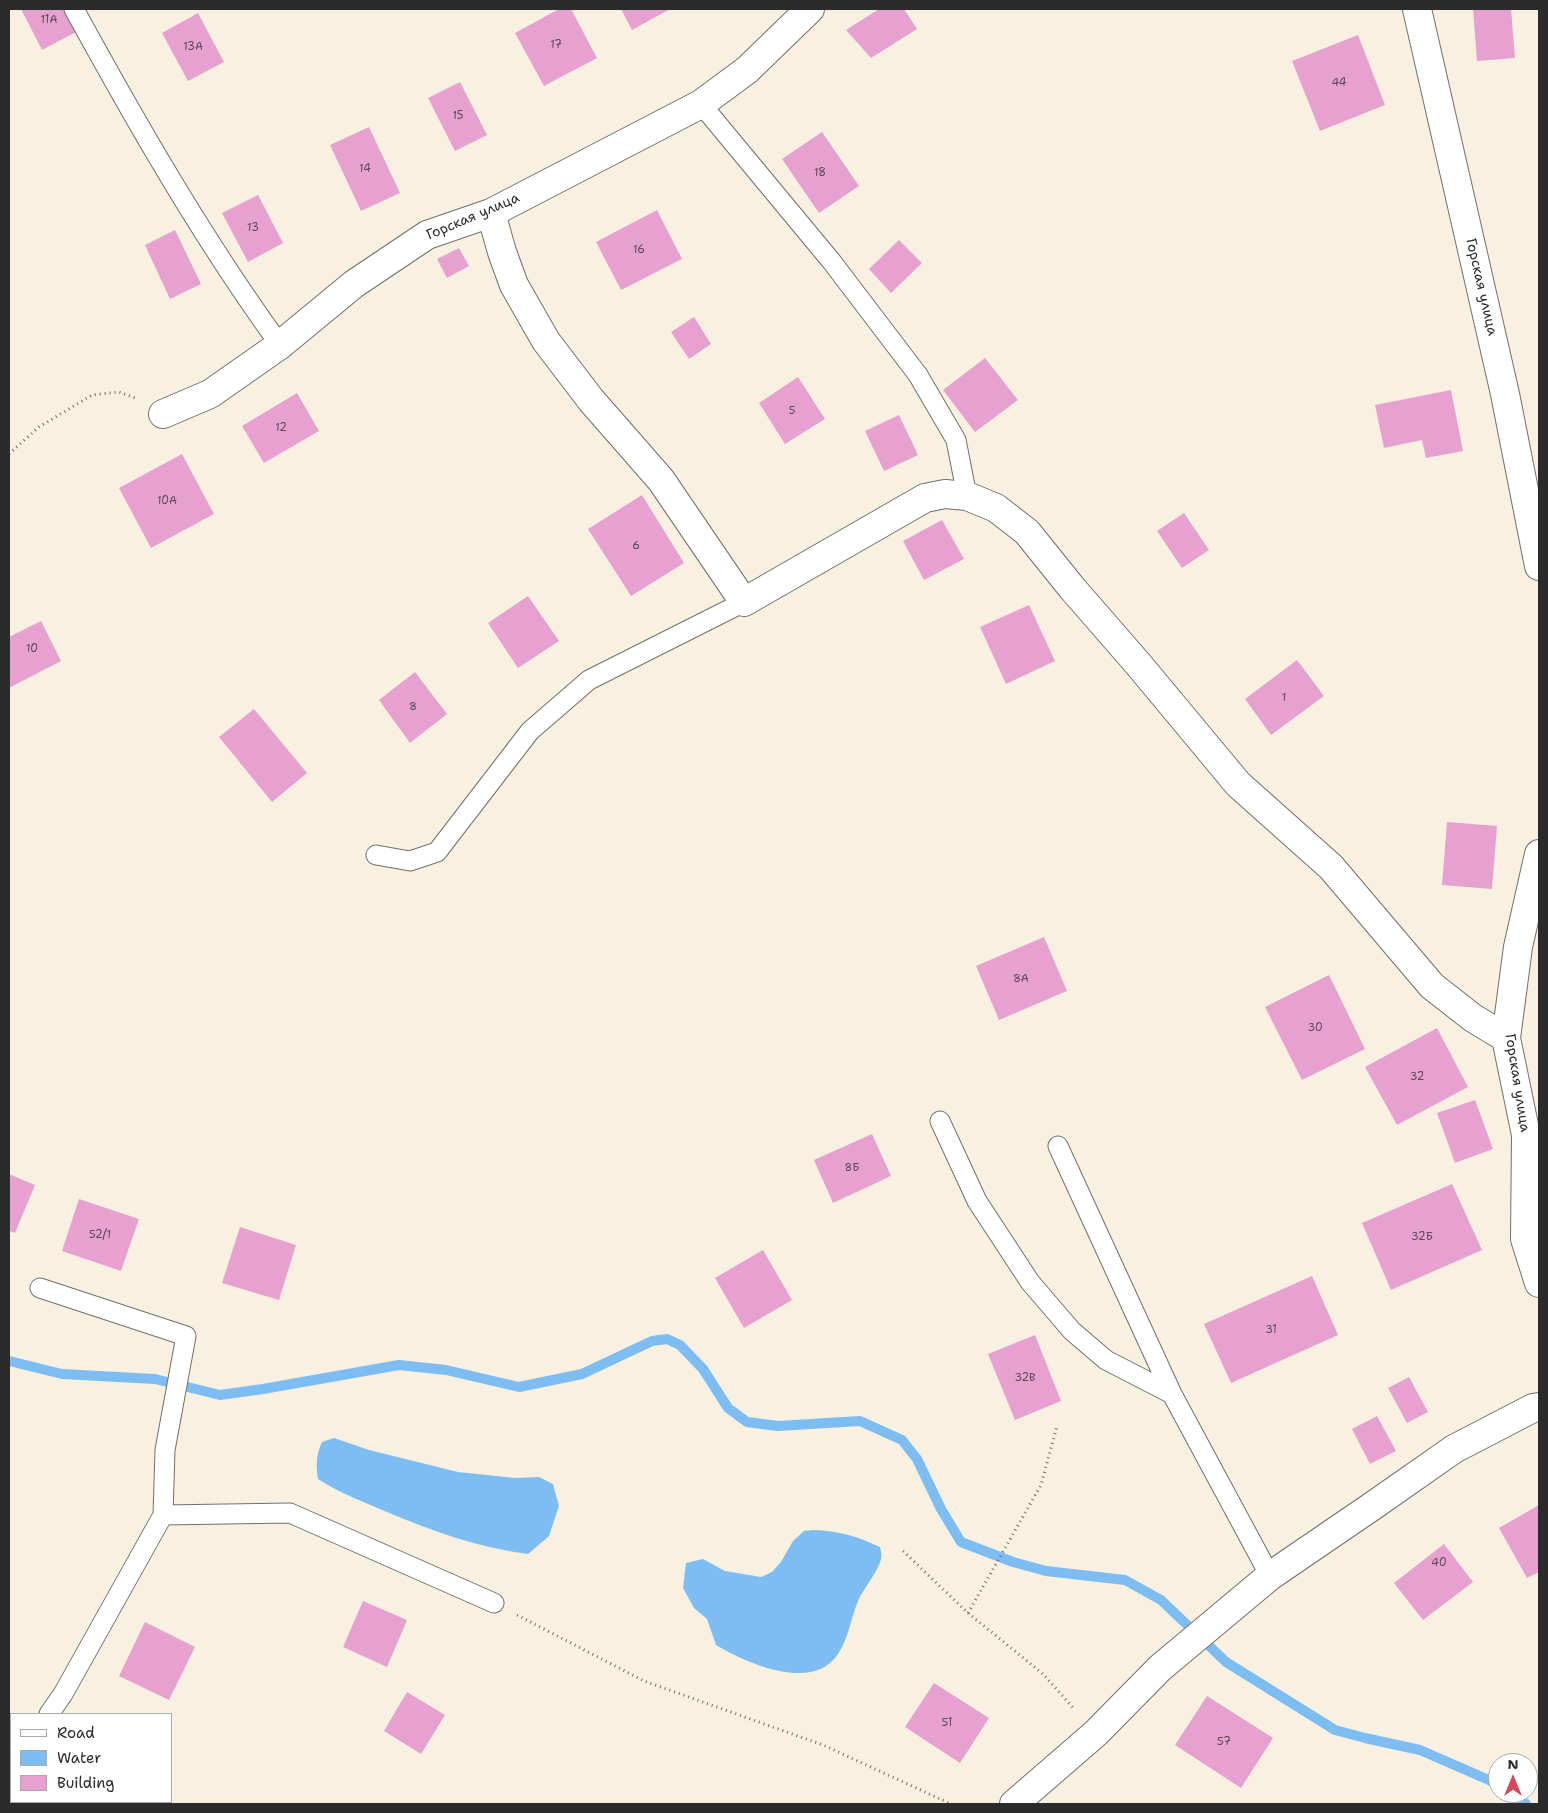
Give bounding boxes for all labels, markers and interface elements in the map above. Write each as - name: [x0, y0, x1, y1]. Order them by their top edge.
- house number: 11А: [41, 13, 57, 27]
- house number: 17: [550, 38, 562, 52]
- house number: 13А: [183, 40, 203, 54]
- house number: 44: [1331, 76, 1347, 90]
- house number: 15: [452, 109, 464, 123]
- house number: 14: [359, 162, 371, 176]
- house number: 18: [814, 166, 826, 180]
- street label: Горская улица: [424, 190, 522, 244]
- house number: 13: [247, 221, 259, 235]
- street label: Горская улица: [1462, 237, 1500, 337]
- house number: 16: [633, 243, 645, 257]
- house number: 5: [789, 404, 795, 418]
- house number: 12: [275, 421, 287, 435]
- house number: 10А: [157, 494, 177, 508]
- house number: 6: [632, 539, 640, 553]
- house number: 10: [26, 642, 38, 656]
- house number: 1: [1282, 691, 1286, 705]
- house number: 8: [409, 700, 417, 714]
- house number: 8А: [1013, 972, 1029, 986]
- house number: 30: [1307, 1021, 1323, 1035]
- street label: Горская улица: [1501, 1033, 1533, 1133]
- house number: 32: [1410, 1070, 1424, 1084]
- house number: 8Б: [845, 1161, 859, 1175]
- house number: 52/1: [89, 1228, 111, 1242]
- house number: 32Б: [1411, 1230, 1433, 1244]
- house number: 31: [1265, 1323, 1277, 1337]
- house number: 32В: [1014, 1371, 1036, 1385]
- house number: 40: [1431, 1556, 1447, 1570]
- legend: [10, 1713, 172, 1803]
- house number: 51: [942, 1716, 952, 1730]
- text: Road: [57, 1723, 95, 1743]
- house number: 57: [1217, 1735, 1231, 1749]
- text: Water: [57, 1748, 101, 1768]
- north arrow: [1488, 1753, 1538, 1803]
- text: N: [1507, 1755, 1519, 1773]
- text: Building: [57, 1773, 114, 1793]

